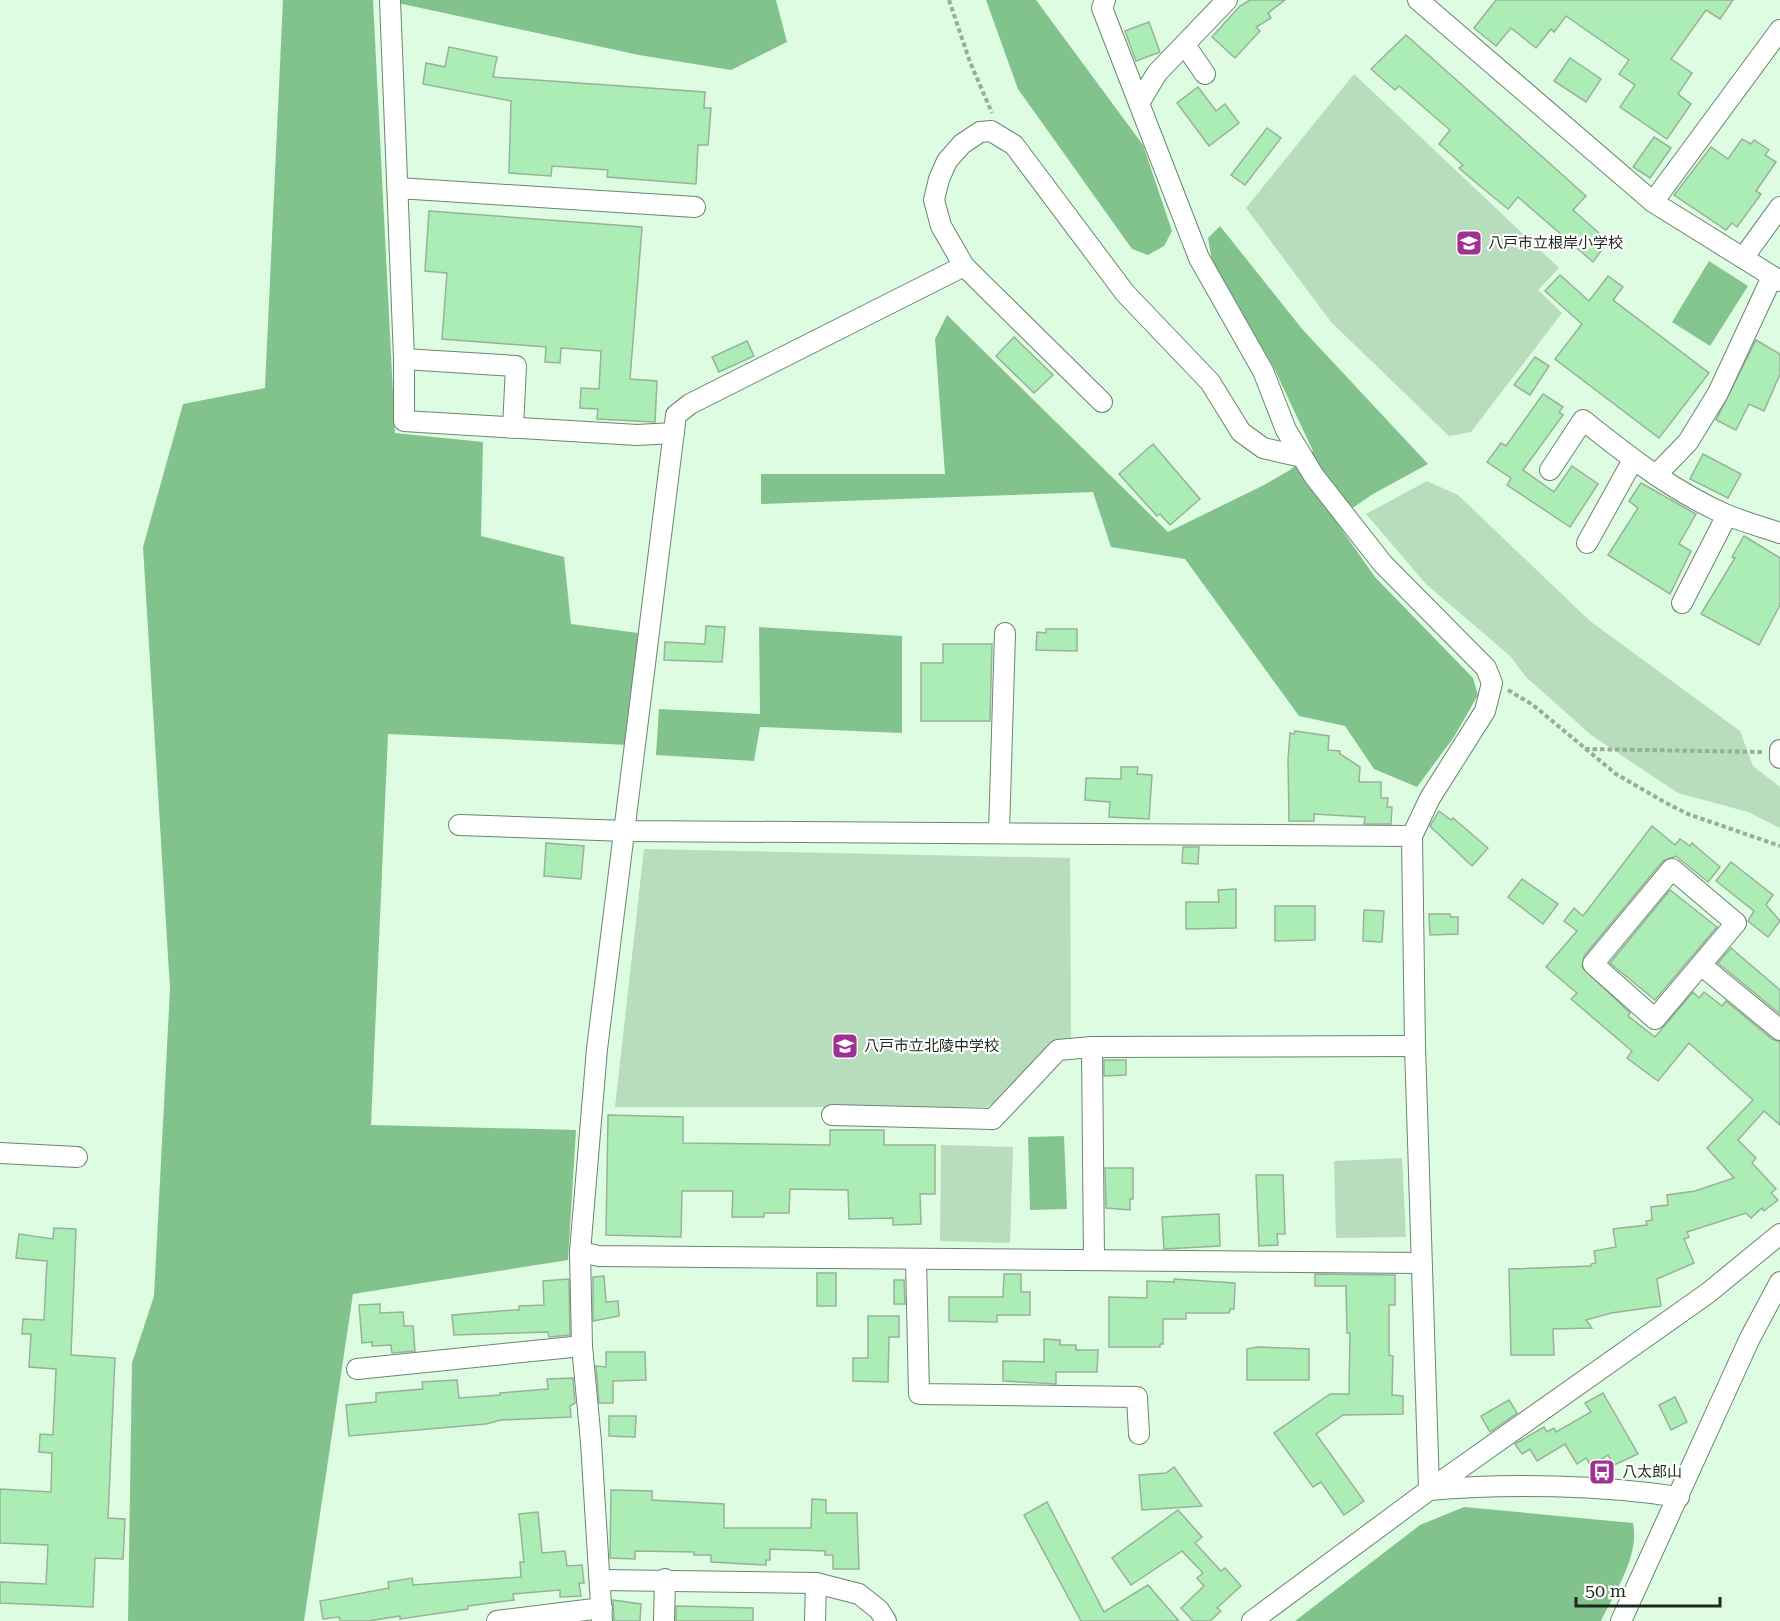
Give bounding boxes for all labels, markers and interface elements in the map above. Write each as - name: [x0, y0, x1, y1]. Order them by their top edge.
- school or university icon: 八戸市立根岸小学校: [1454, 228, 1484, 258]
- place label: 八戸市立根岸小学校: [1488, 234, 1623, 252]
- school or university icon: 八戸市立北陵中学校: [830, 1031, 860, 1061]
- place label: 八戸市立北陵中学校: [864, 1037, 999, 1055]
- bus stop icon: 八太郎山: [1587, 1457, 1617, 1487]
- place label: 八太郎山: [1622, 1463, 1682, 1481]
- scale bar: [1576, 1570, 1720, 1608]
- text: 50 m: [1585, 1580, 1626, 1601]

